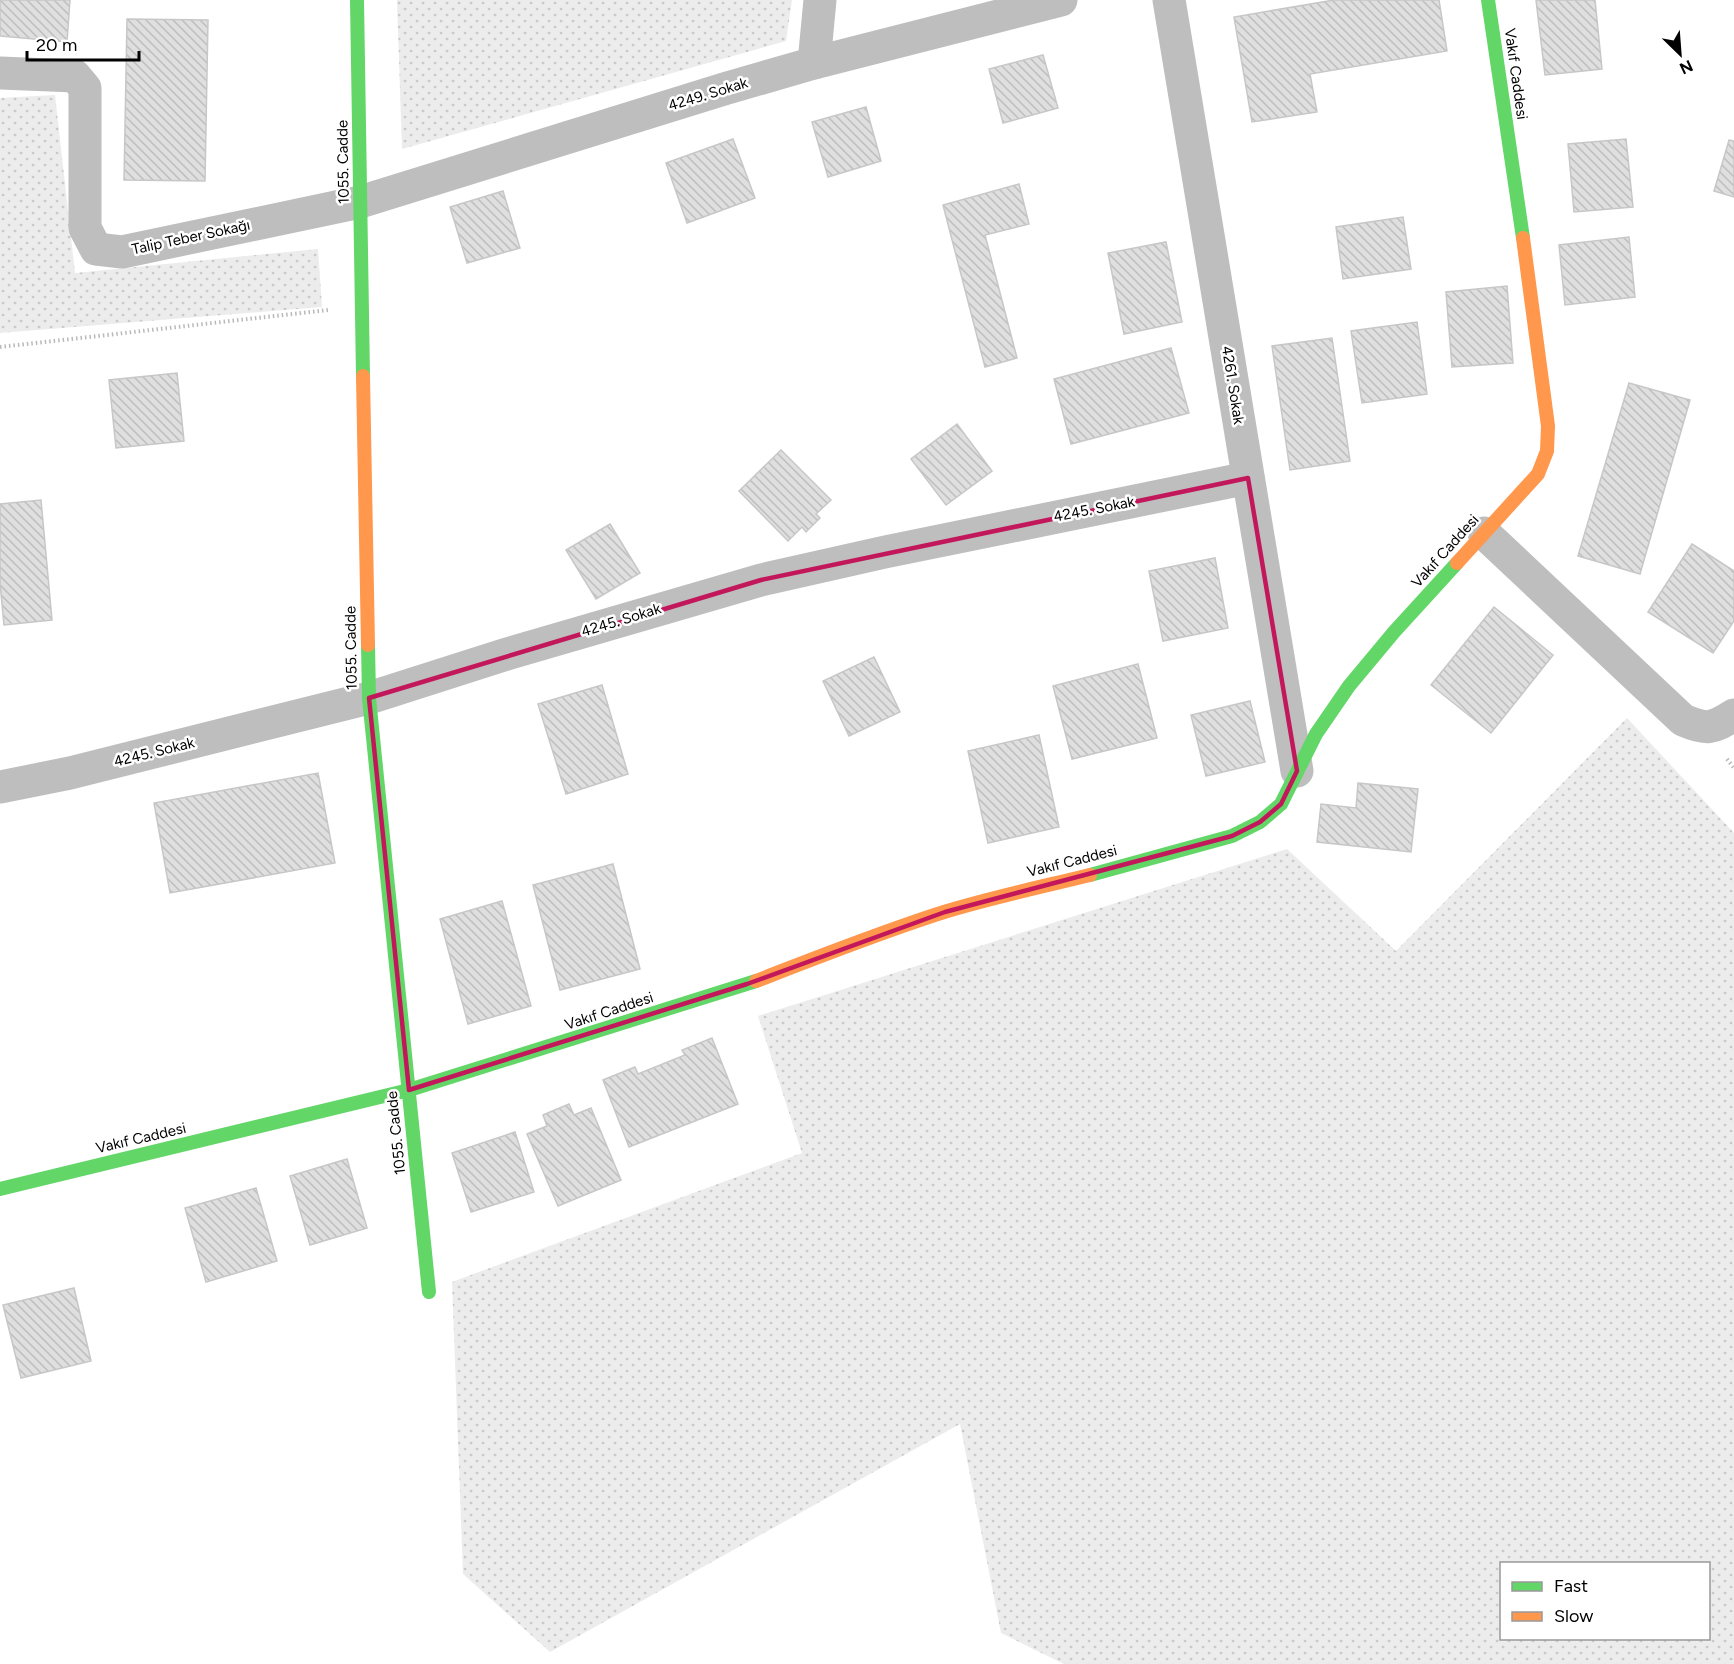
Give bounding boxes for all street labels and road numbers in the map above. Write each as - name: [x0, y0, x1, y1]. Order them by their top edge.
- street label: Vakıf Caddesi: [1501, 27, 1531, 121]
- street label: 4249. Sokak: [666, 73, 751, 115]
- street label: 1055. Cadde: [333, 120, 353, 204]
- street label: Talip Teber Sokağı: [130, 216, 252, 258]
- street label: 4261. Sokak: [1218, 344, 1248, 426]
- street label: 4245. Sokak: [1052, 492, 1137, 526]
- street label: Vakıf Caddesi: [1407, 511, 1483, 591]
- street label: 4245. Sokak: [579, 599, 664, 641]
- street label: 1055. Cadde: [341, 606, 361, 690]
- street label: 4245. Sokak: [112, 733, 197, 771]
- street label: Vakıf Caddesi: [1025, 841, 1119, 881]
- street label: Vakıf Caddesi: [562, 988, 656, 1034]
- street label: 1055. Cadde: [383, 1090, 409, 1176]
- street label: Vakıf Caddesi: [94, 1119, 188, 1157]

